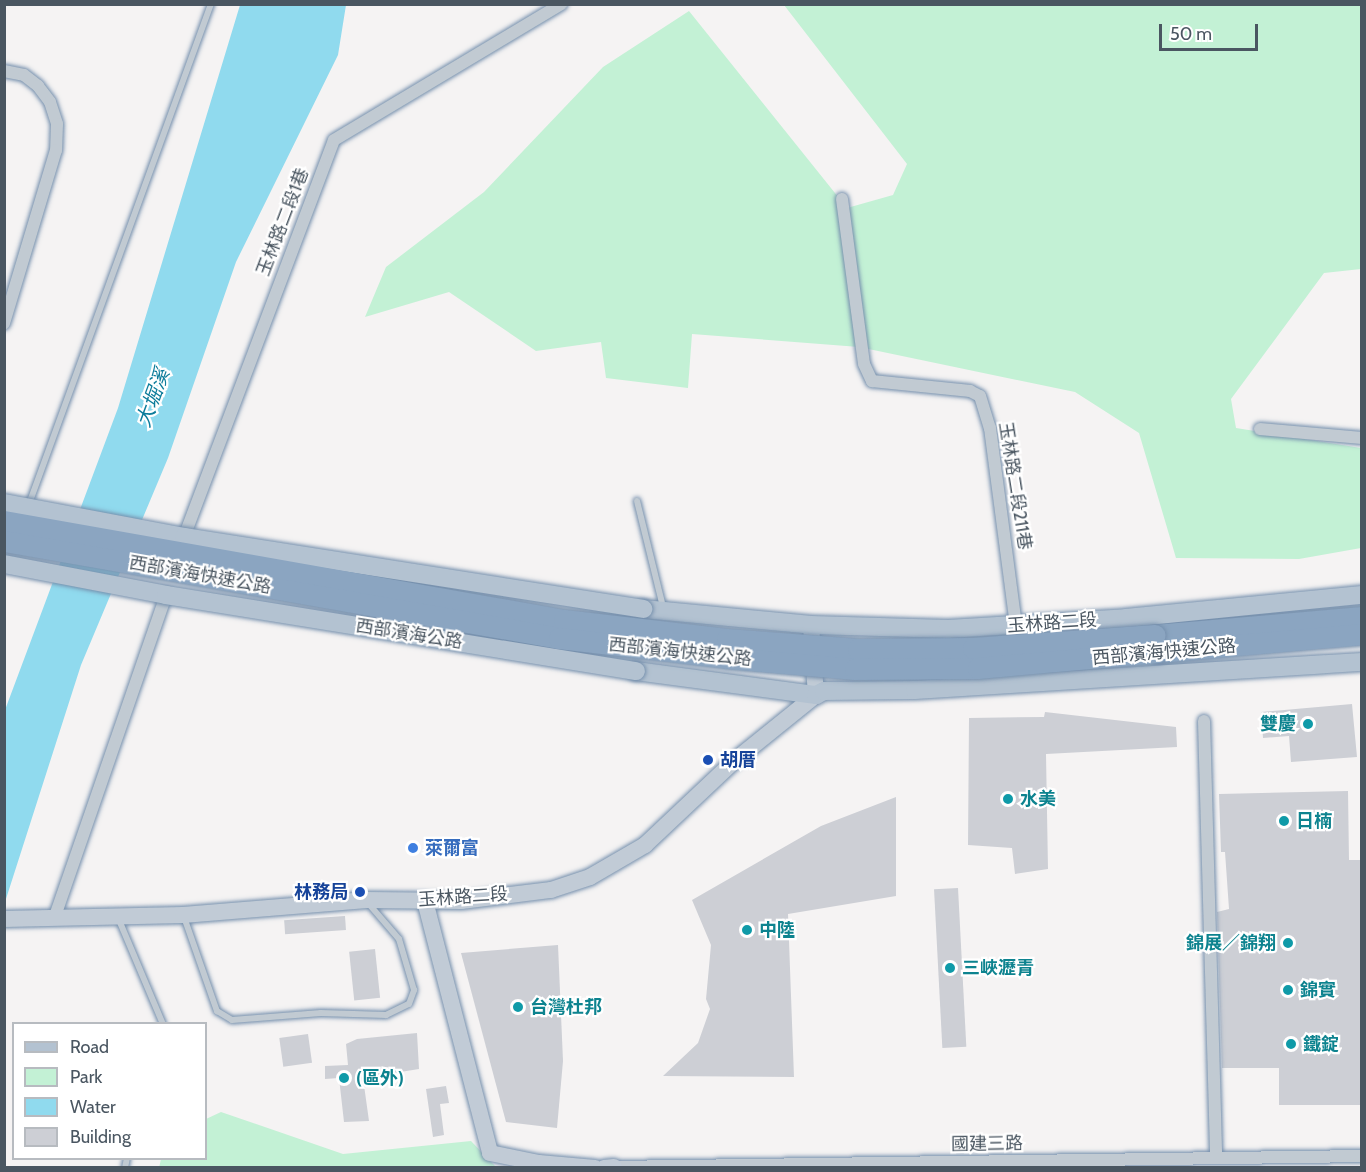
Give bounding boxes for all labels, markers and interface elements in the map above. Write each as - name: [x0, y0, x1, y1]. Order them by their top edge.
- scale bar: [1162, 12, 1261, 50]
- text: 50 m: [1170, 23, 1212, 45]
- street label: 玉林路二段1巷: [253, 165, 313, 279]
- water label: 大堀溪: [131, 366, 175, 430]
- street label: 玉林路二段211巷: [994, 421, 1036, 551]
- street label: 西部濱海快速公路: [127, 552, 273, 598]
- street label: 玉林路二段: [1006, 609, 1098, 637]
- street label: 西部濱海公路: [354, 615, 464, 653]
- street label: 西部濱海快速公路: [607, 634, 753, 670]
- street label: 西部濱海快速公路: [1091, 635, 1237, 669]
- place label: 雙慶: [1260, 713, 1296, 735]
- marker: 雙慶: [1301, 717, 1315, 731]
- place label: 胡厝: [720, 749, 756, 771]
- marker: 胡厝: [701, 753, 715, 767]
- place label: 水美: [1020, 788, 1056, 810]
- marker: 水美: [1001, 792, 1015, 806]
- place label: 日楠: [1296, 810, 1332, 832]
- marker: 日楠: [1277, 814, 1291, 828]
- place label: 萊爾富: [425, 837, 479, 859]
- marker: 萊爾富: [406, 841, 420, 855]
- place label: 林務局: [294, 881, 348, 903]
- street label: 玉林路二段: [417, 883, 509, 911]
- marker: 林務局: [353, 885, 367, 899]
- place label: 中陸: [759, 919, 795, 941]
- marker: 中陸: [740, 923, 754, 937]
- place label: 錦展／錦翔: [1186, 932, 1276, 954]
- marker: 錦展／錦翔: [1281, 936, 1295, 950]
- place label: 三峽瀝青: [962, 957, 1034, 979]
- marker: 三峽瀝青: [943, 961, 957, 975]
- place label: 錦實: [1300, 979, 1336, 1001]
- marker: 錦實: [1281, 983, 1295, 997]
- place label: 台灣杜邦: [530, 996, 602, 1018]
- marker: 台灣杜邦: [511, 1000, 525, 1014]
- legend: [12, 1022, 207, 1160]
- place label: 鐵錠: [1303, 1033, 1339, 1055]
- text: Road: [70, 1036, 109, 1058]
- marker: 鐵錠: [1284, 1037, 1298, 1051]
- text: Park: [70, 1066, 102, 1088]
- place label: (區外): [356, 1067, 404, 1089]
- marker: (區外): [337, 1071, 351, 1085]
- text: Water: [70, 1096, 116, 1118]
- text: Building: [70, 1126, 131, 1148]
- street label: 國建三路: [951, 1133, 1023, 1155]

